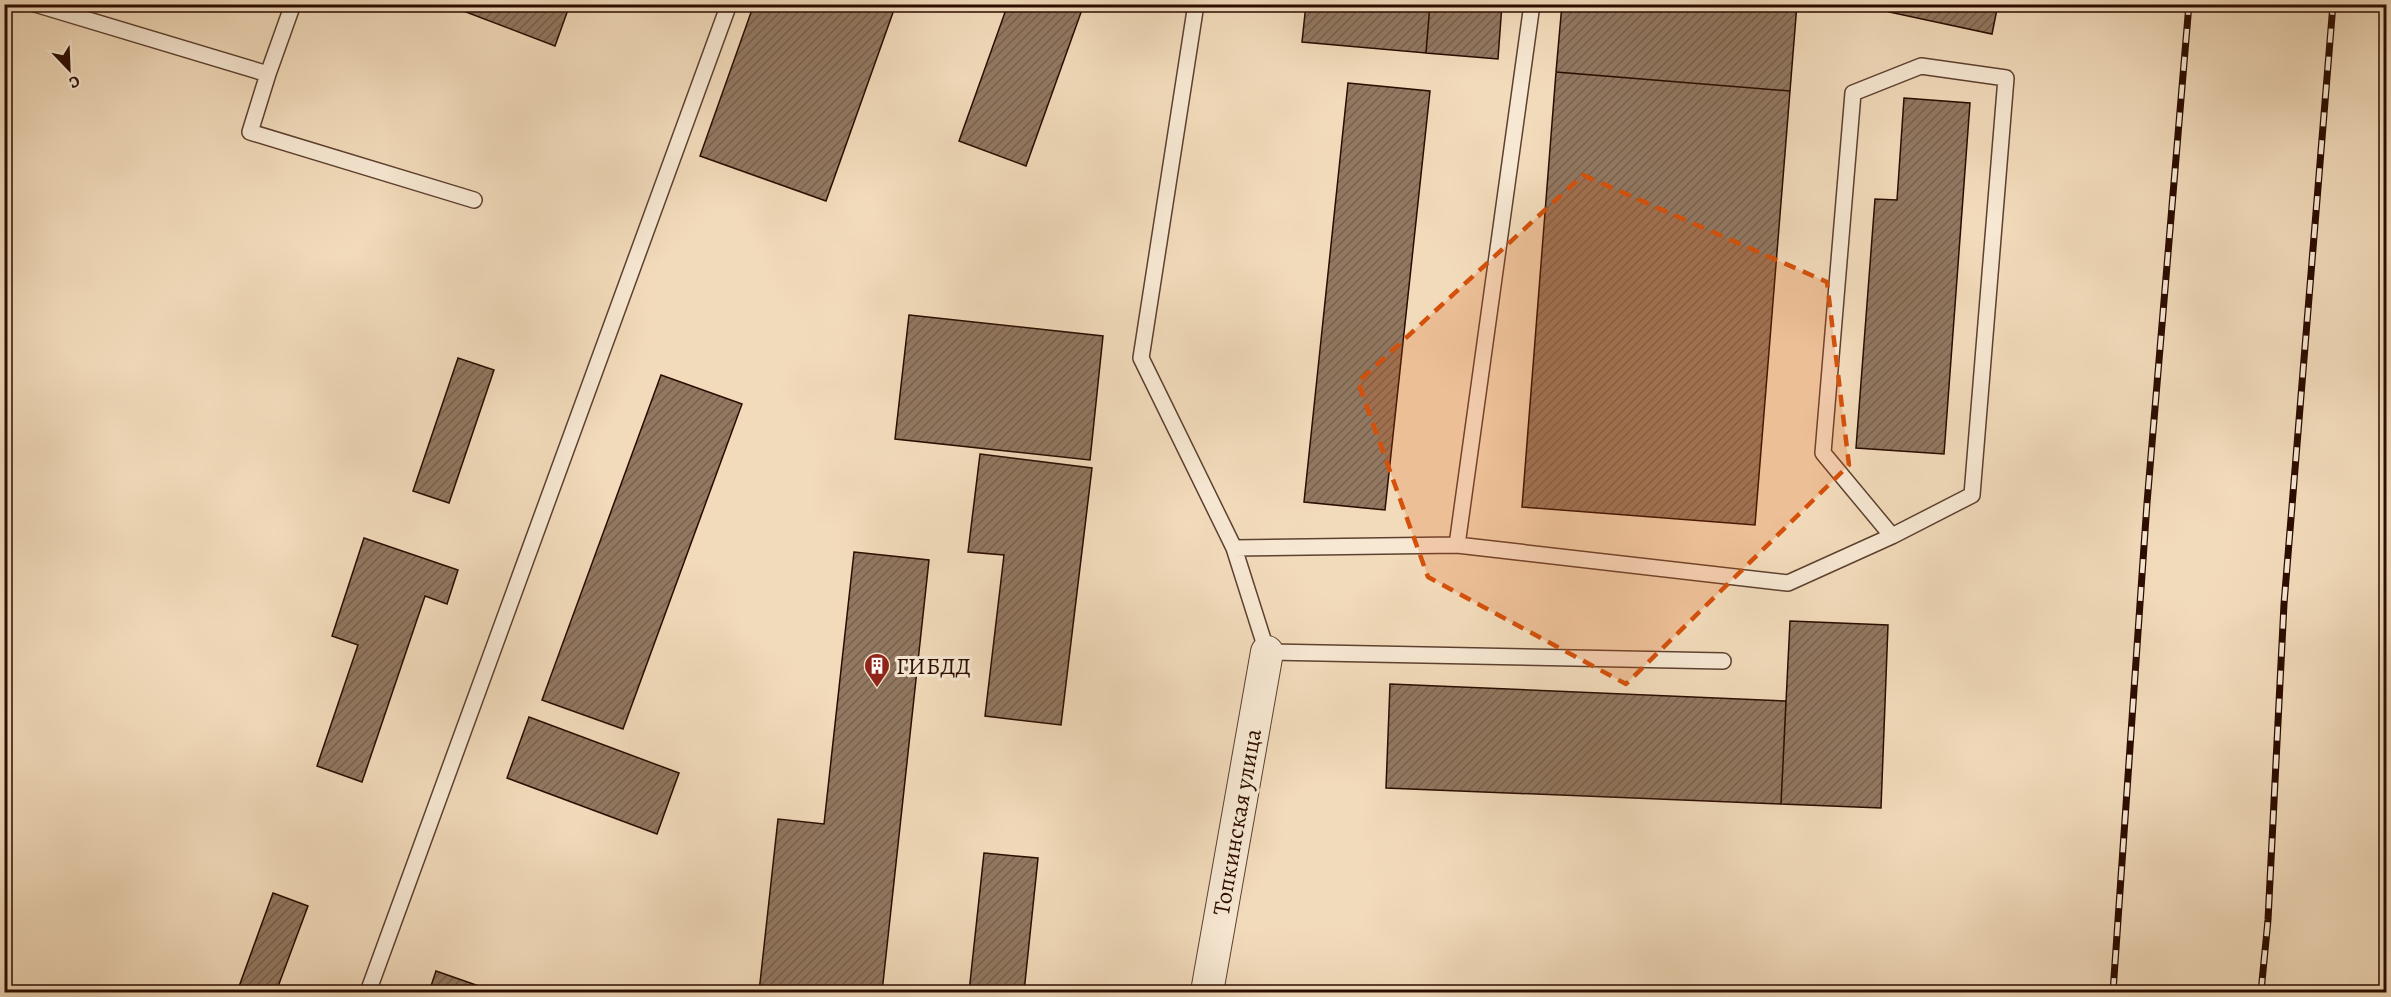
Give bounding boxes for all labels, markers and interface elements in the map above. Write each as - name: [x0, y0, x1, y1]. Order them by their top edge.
- north arrow: [39, 39, 99, 99]
- text: С: [66, 70, 83, 94]
- place label: ГИБДД: [896, 650, 971, 682]
- building icon: ГИБДД: [862, 651, 892, 689]
- street label: Топкинская улица: [1205, 726, 1269, 918]

